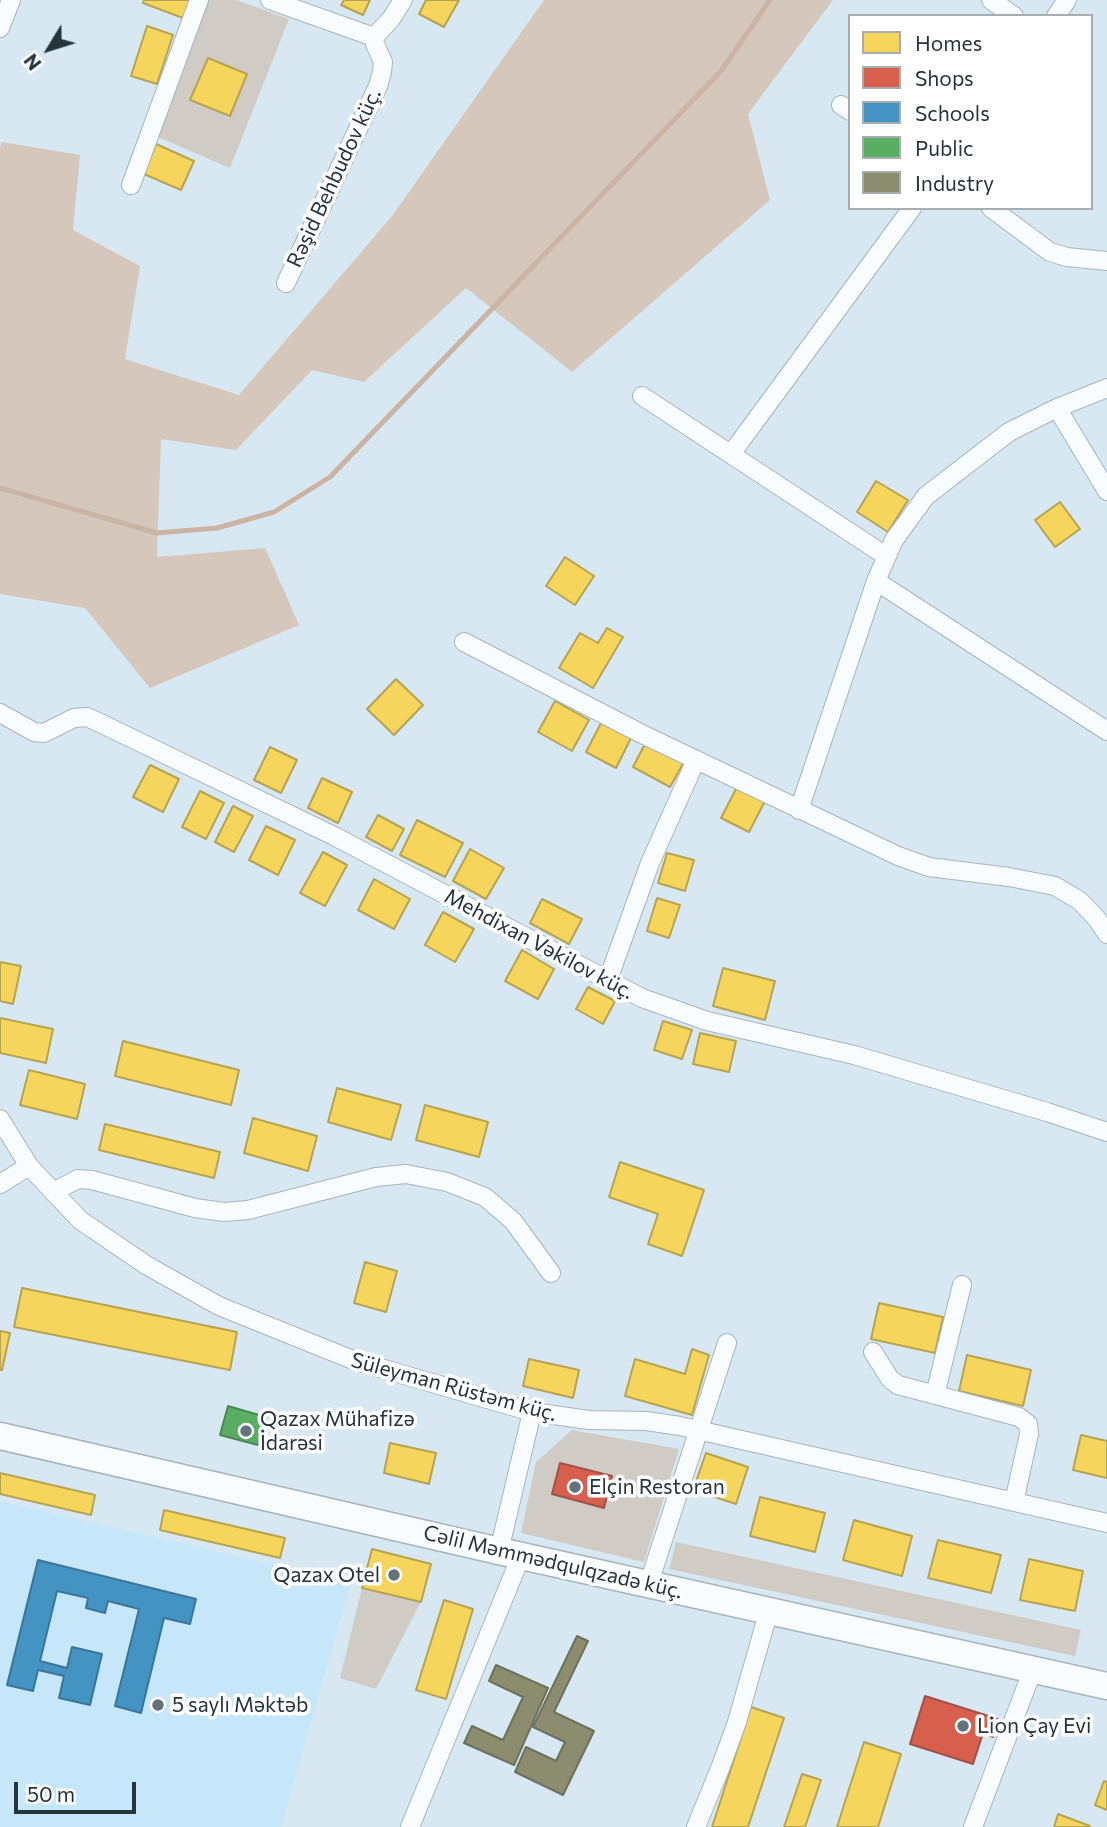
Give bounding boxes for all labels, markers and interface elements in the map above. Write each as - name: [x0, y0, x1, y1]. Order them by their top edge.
- north arrow: [14, 14, 84, 84]
- legend: [848, 14, 1093, 210]
- text: Homes: [915, 30, 982, 55]
- text: N: [19, 50, 46, 75]
- text: Shops: [915, 65, 974, 90]
- street label: Rəşid Behbudov küç.: [282, 85, 386, 271]
- text: Schools: [915, 100, 990, 125]
- text: Public: [915, 135, 973, 160]
- text: Industry: [915, 170, 994, 195]
- street label: Mehdixan Vəkilov küç.: [440, 883, 638, 1005]
- street label: Süleyman Rüstəm küç.: [348, 1347, 560, 1427]
- place label: Qazax Mühafizə İdarəsi: [260, 1406, 415, 1456]
- marker: Qazax Mühafizə İdarəsi: [238, 1423, 254, 1439]
- place label: Elçin Restoran: [589, 1474, 725, 1500]
- marker: Elçin Restoran: [567, 1479, 583, 1495]
- street label: Cəlil Məmmədqulqzadə küç.: [421, 1520, 685, 1604]
- place label: Qazax Otel: [273, 1562, 380, 1588]
- marker: Qazax Otel: [386, 1567, 402, 1583]
- place label: 5 saylı Məktəb: [172, 1692, 308, 1718]
- marker: 5 saylı Məktəb: [150, 1697, 166, 1713]
- place label: Lion Çay Evi: [977, 1713, 1091, 1739]
- marker: Lion Çay Evi: [955, 1718, 971, 1734]
- scale bar: [18, 1768, 140, 1812]
- text: 50 m: [27, 1781, 75, 1806]

